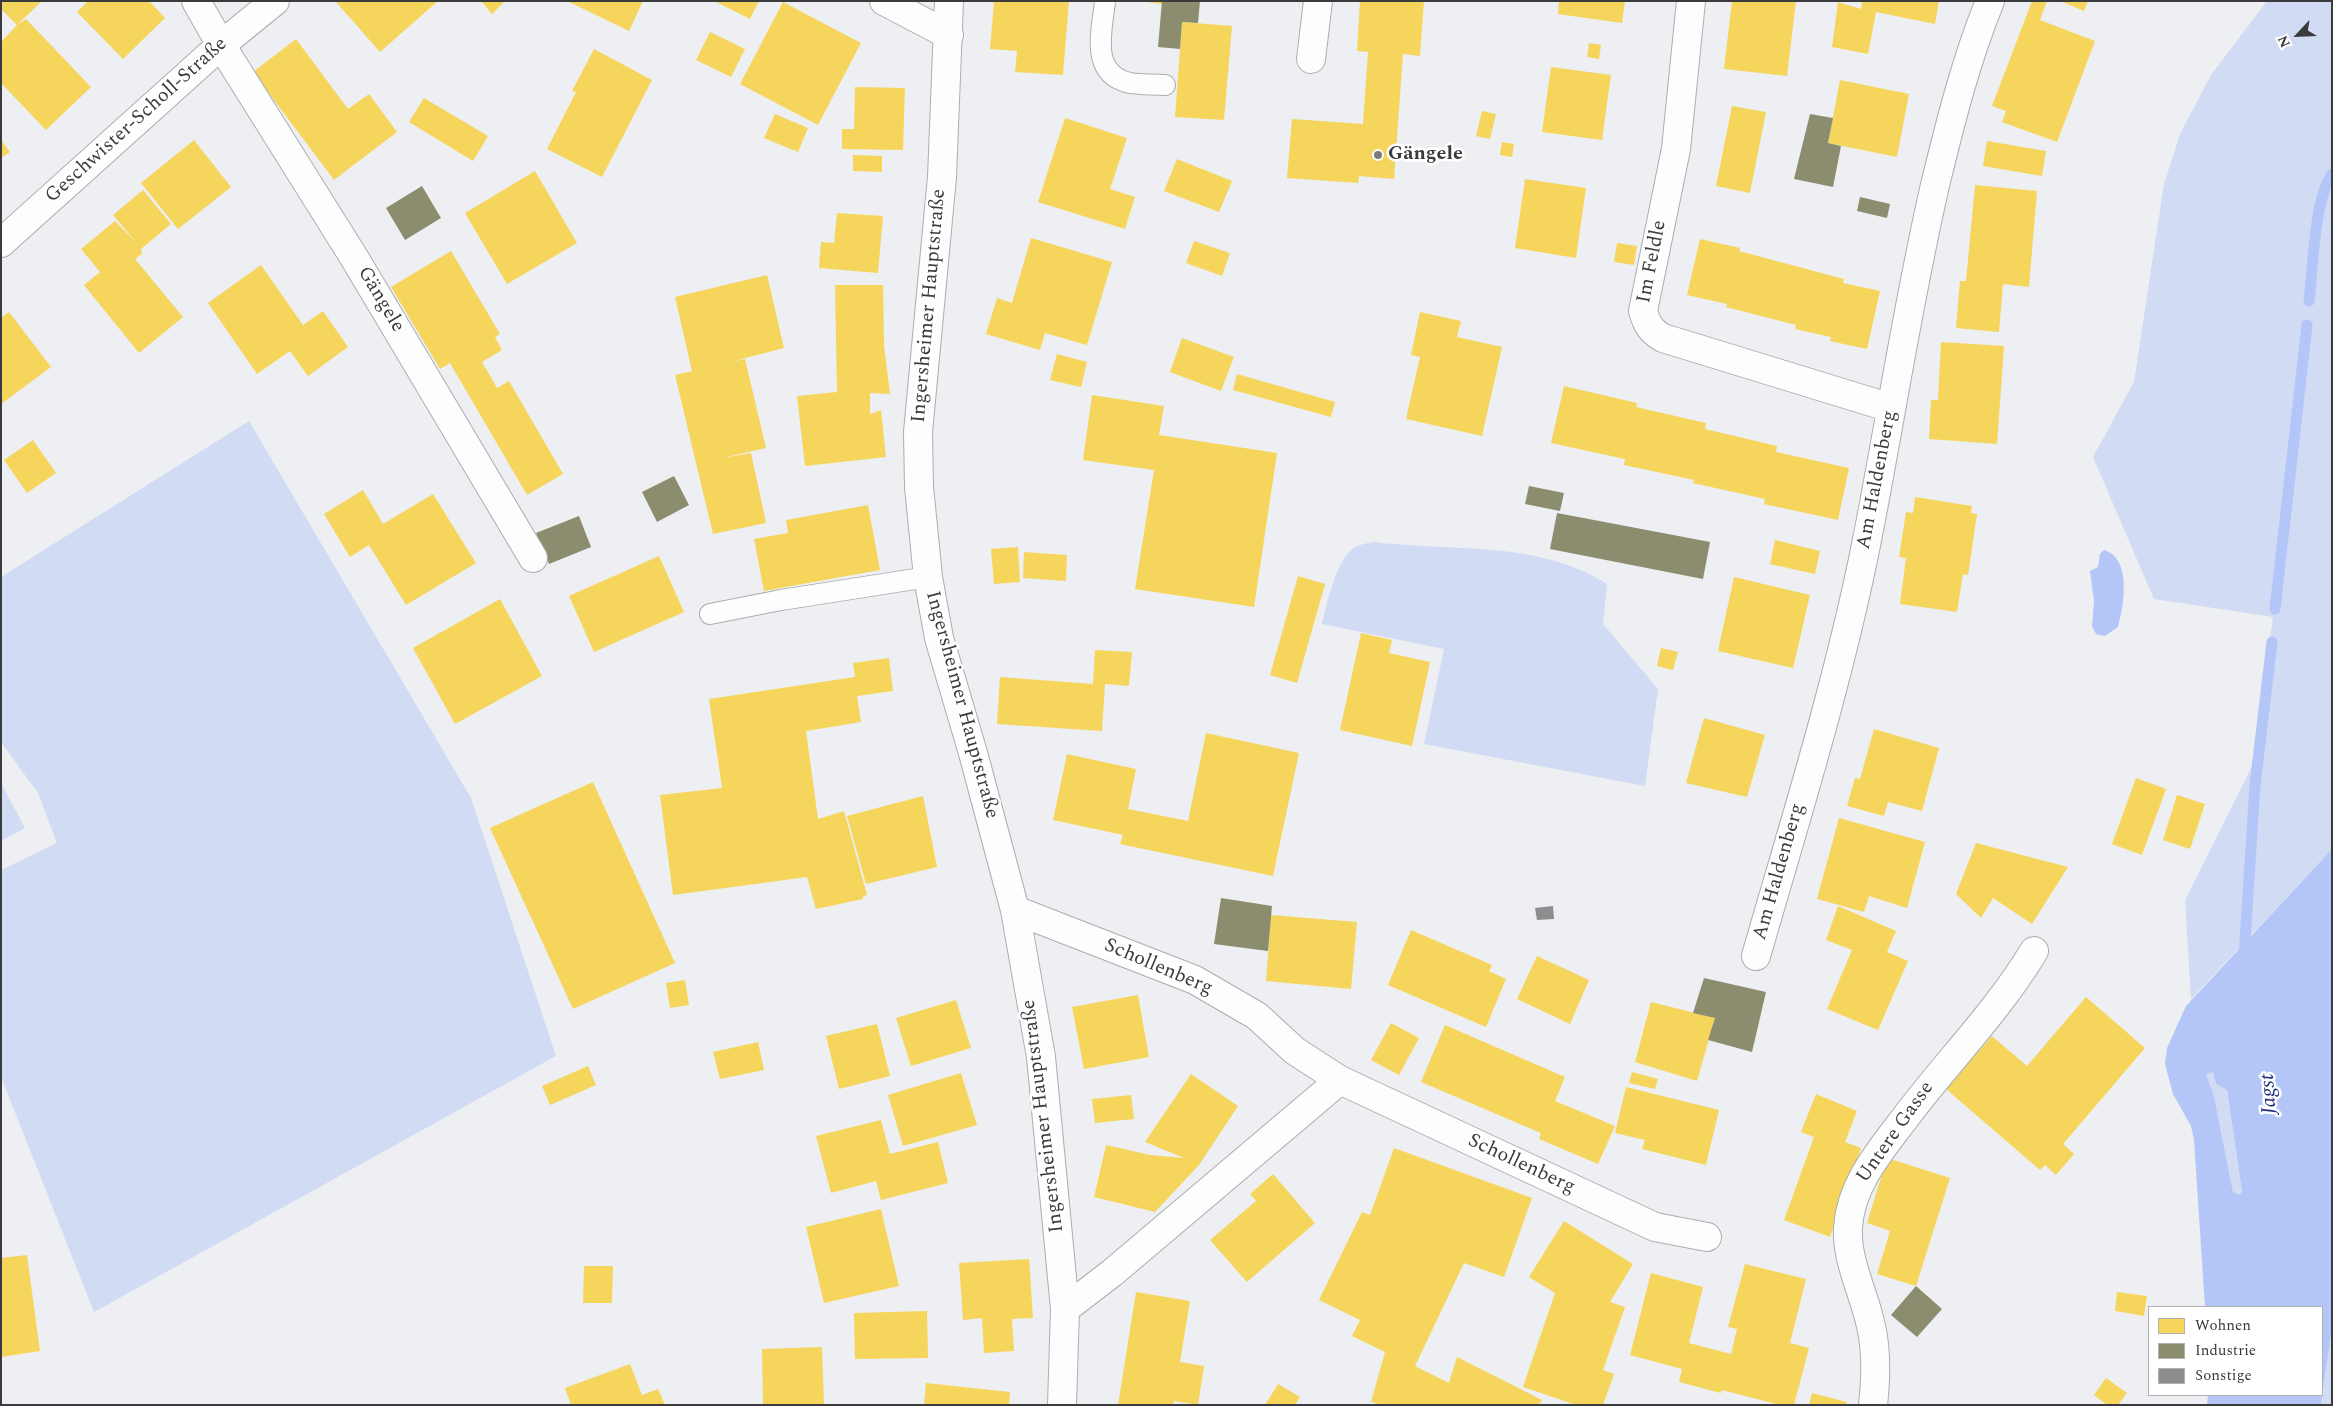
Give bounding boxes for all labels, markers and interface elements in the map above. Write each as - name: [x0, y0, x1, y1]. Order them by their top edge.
- north arrow: [2273, 10, 2323, 60]
- text: N: [2272, 32, 2296, 51]
- street label: Geschwister-Scholl-Straße: [41, 33, 233, 209]
- place label: Gängele: [1388, 143, 1463, 167]
- marker: Gängele: [1372, 149, 1384, 161]
- street label: Ingersheimer Hauptstraße: [908, 188, 952, 424]
- street label: Im Feldle: [1633, 218, 1673, 306]
- street label: Gängele: [351, 263, 409, 337]
- street label: Am Haldenberg: [1853, 408, 1903, 552]
- street label: Ingersheimer Hauptstraße: [919, 589, 1003, 821]
- street label: Am Haldenberg: [1749, 801, 1811, 943]
- street label: Schollenberg: [1100, 934, 1216, 1002]
- street label: Ingersheimer Hauptstraße: [1018, 998, 1070, 1234]
- water label: Jagst: [2256, 1073, 2284, 1115]
- street label: Untere Gasse: [1852, 1078, 1940, 1188]
- street label: Schollenberg: [1463, 1130, 1579, 1200]
- legend: [2148, 1306, 2323, 1396]
- text: Wohnen: [2195, 1314, 2251, 1337]
- text: Industrie: [2195, 1339, 2256, 1362]
- text: Sonstige: [2195, 1364, 2252, 1387]

